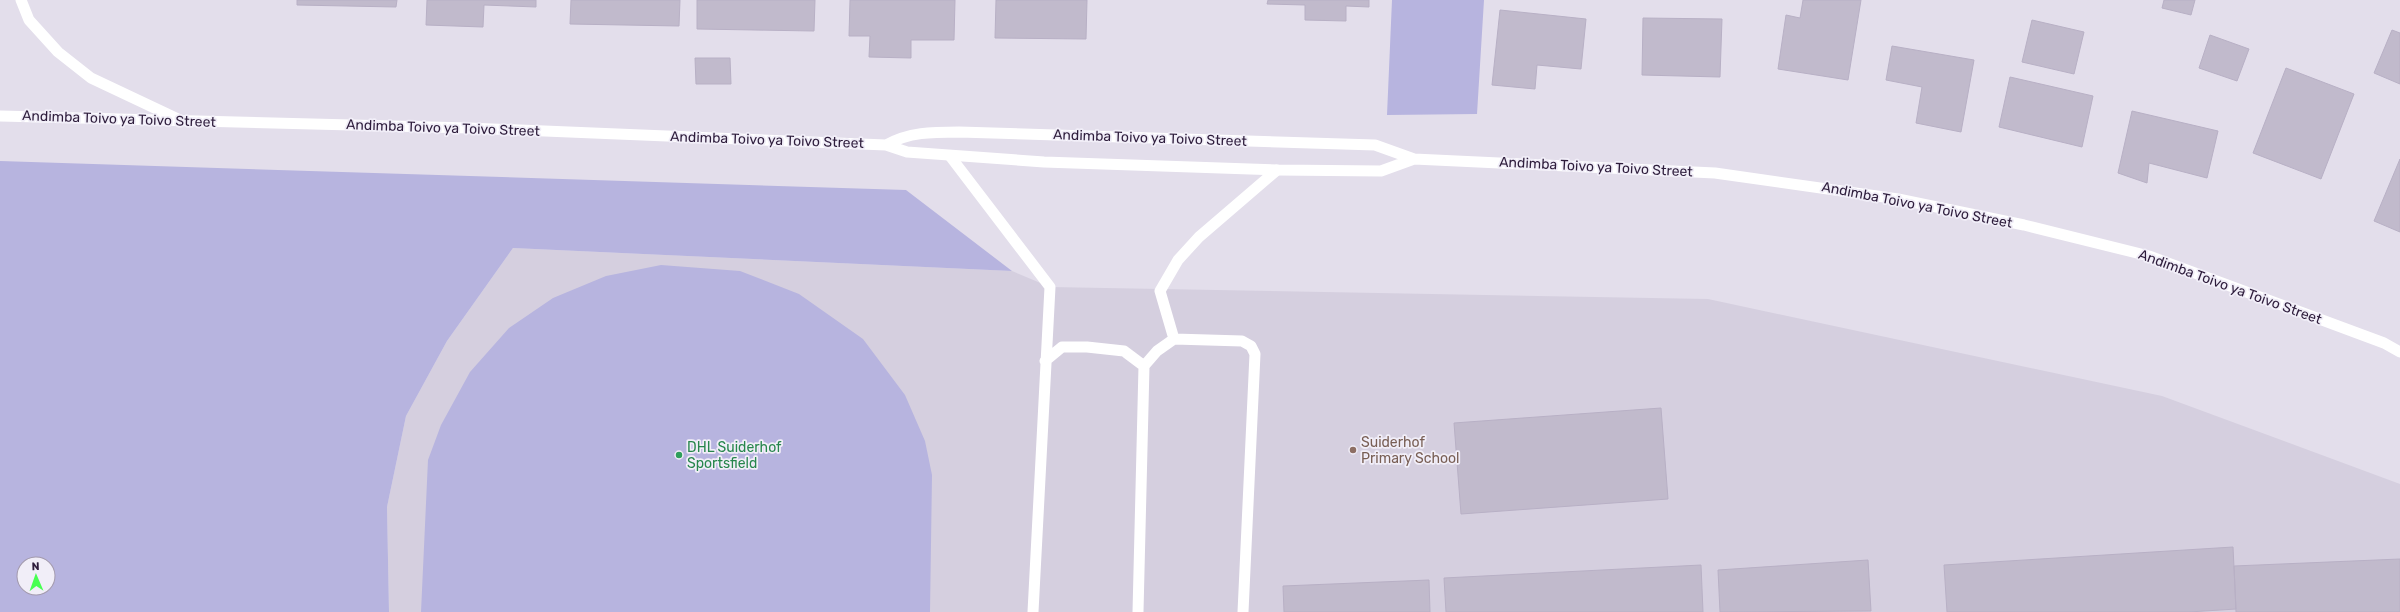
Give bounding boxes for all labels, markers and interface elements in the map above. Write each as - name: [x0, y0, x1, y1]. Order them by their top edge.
- street label: Andimba Toivo ya Toivo Street: [22, 107, 217, 131]
- street label: Andimba Toivo ya Toivo Street: [346, 116, 541, 140]
- street label: Andimba Toivo ya Toivo Street: [1053, 126, 1248, 150]
- street label: Andimba Toivo ya Toivo Street: [670, 128, 865, 152]
- street label: Andimba Toivo ya Toivo Street: [1499, 153, 1694, 181]
- street label: Andimba Toivo ya Toivo Street: [1820, 178, 2014, 232]
- street label: Andimba Toivo ya Toivo Street: [2136, 246, 2324, 328]
- place label: Suiderhof Primary School: [1361, 434, 1459, 467]
- place label: DHL Suiderhof Sportsfield: [687, 439, 782, 472]
- marker: Suiderhof Primary School: [1348, 445, 1358, 455]
- marker: DHL Suiderhof Sportsfield: [674, 450, 684, 460]
- north arrow: [16, 556, 56, 596]
- text: N: [31, 560, 40, 573]

